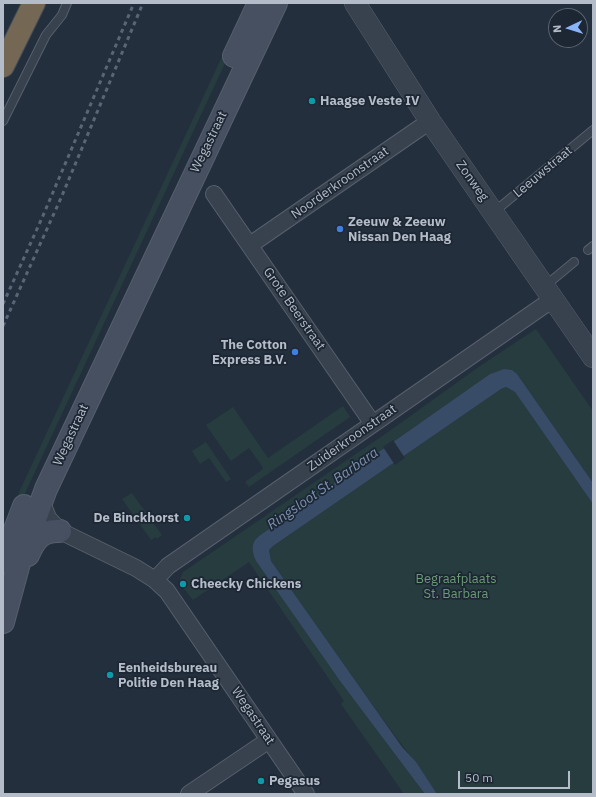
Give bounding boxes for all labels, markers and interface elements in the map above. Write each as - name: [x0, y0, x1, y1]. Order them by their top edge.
- north arrow: [548, 8, 588, 48]
- text: N: [550, 24, 564, 33]
- place label: Haagse Veste IV: [320, 93, 419, 109]
- marker: Haagse Veste IV: [307, 96, 317, 106]
- street label: Wegastraat: [187, 109, 231, 175]
- street label: Leeuwstraat: [510, 143, 576, 201]
- street label: Noorderkroonstraat: [288, 144, 392, 222]
- street label: Zonweg: [452, 158, 492, 204]
- place label: Zeeuw & Zeeuw Nissan Den Haag: [348, 214, 451, 245]
- marker: Zeeuw & Zeeuw Nissan Den Haag: [335, 224, 345, 234]
- street label: Grote Beerstraat: [260, 265, 328, 353]
- place label: The Cotton Express B.V.: [212, 337, 287, 368]
- marker: The Cotton Express B.V.: [290, 347, 300, 357]
- street label: Zuiderkroonstraat: [305, 401, 399, 475]
- street label: Wegastraat: [50, 402, 92, 468]
- water label: Ringsloot St. Barbara: [264, 444, 382, 534]
- place label: De Binckhorst: [93, 510, 179, 526]
- marker: De Binckhorst: [182, 513, 192, 523]
- park label: Begraafplaats St. Barbara: [415, 571, 497, 602]
- place label: Cheecky Chickens: [191, 576, 301, 592]
- marker: Cheecky Chickens: [178, 579, 188, 589]
- place label: Eenheidsbureau Politie Den Haag: [118, 660, 219, 691]
- marker: Eenheidsbureau Politie Den Haag: [105, 670, 115, 680]
- street label: Wegastraat: [228, 684, 278, 748]
- scale bar: [460, 763, 572, 789]
- text: 50 m: [465, 770, 493, 785]
- place label: Pegasus: [269, 773, 320, 789]
- marker: Pegasus: [256, 776, 266, 786]

